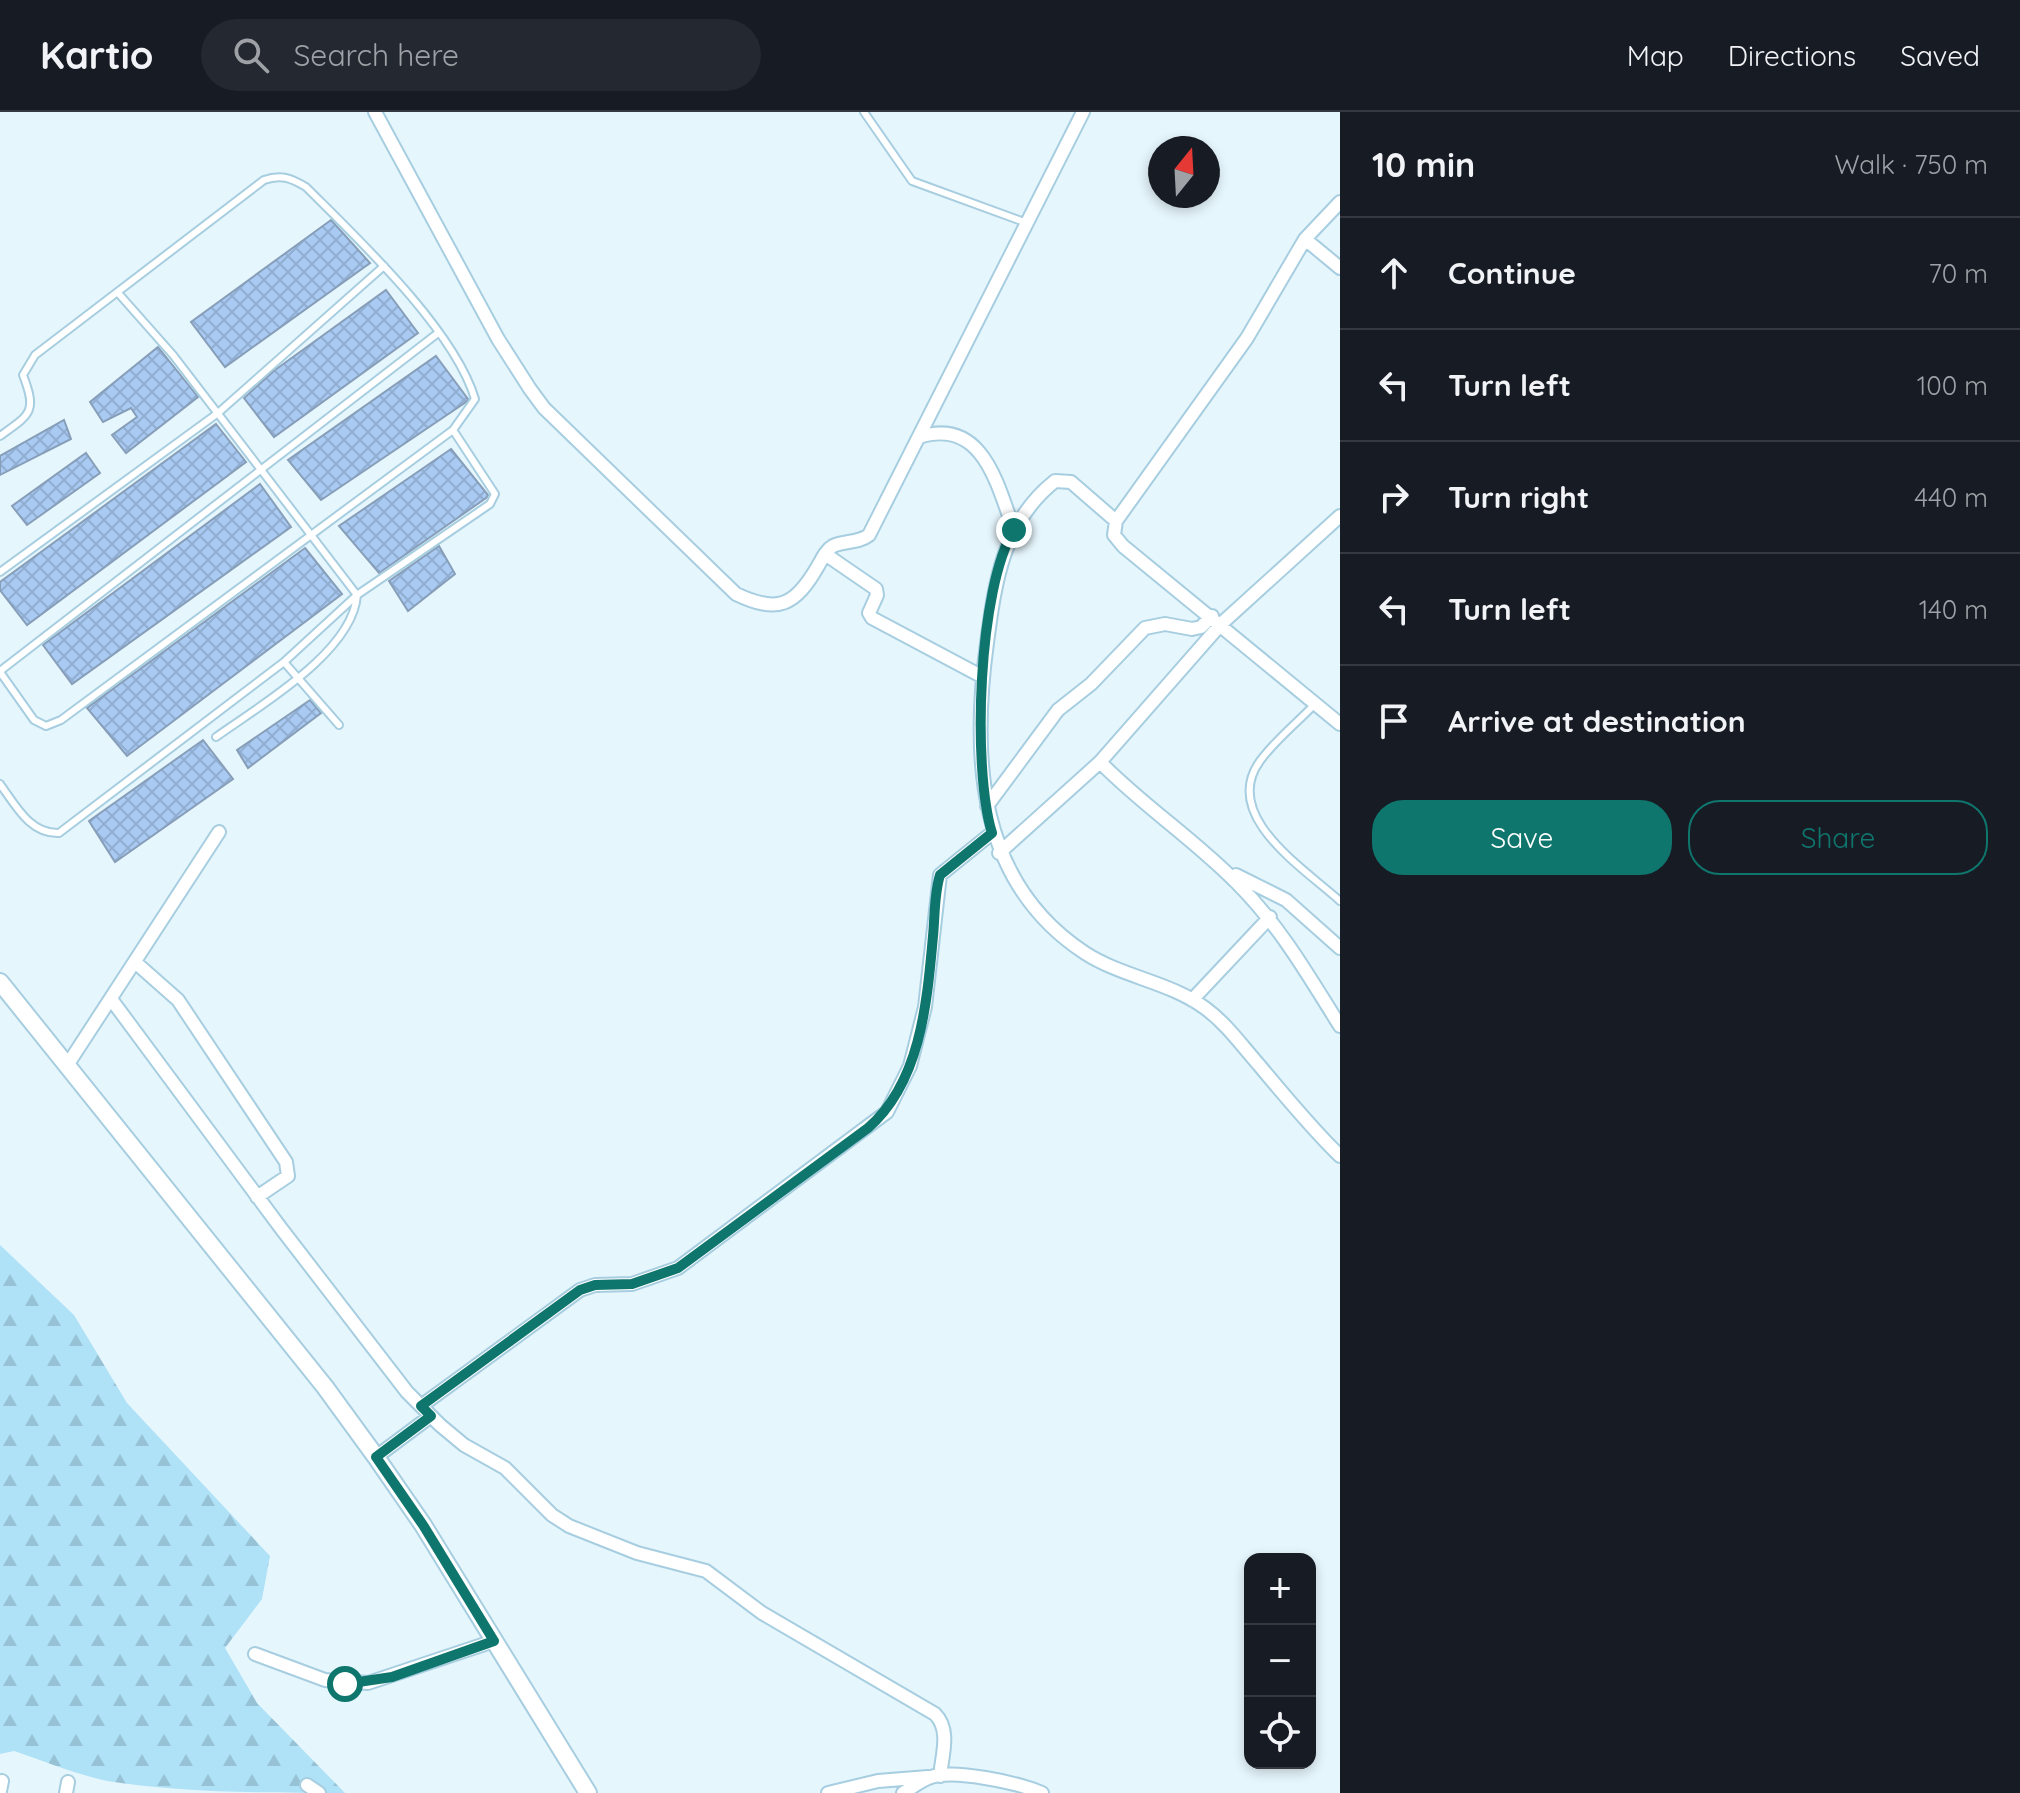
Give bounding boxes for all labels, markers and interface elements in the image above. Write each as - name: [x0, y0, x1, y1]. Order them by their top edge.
- search box: [201, 19, 761, 91]
- text: Kartio: [40, 31, 153, 79]
- icon: search: [229, 33, 273, 77]
- text: Search here: [293, 36, 459, 74]
- text: Map: [1627, 38, 1684, 73]
- text: Directions: [1728, 38, 1856, 73]
- text: Saved: [1900, 38, 1980, 73]
- north arrow: [1148, 136, 1220, 208]
- text: 10 min: [1372, 143, 1475, 186]
- text: Walk · 750 m: [1834, 148, 1988, 181]
- icon: ahead: [1372, 251, 1416, 295]
- text: Continue: [1448, 254, 1576, 292]
- text: 70 m: [1928, 257, 1988, 290]
- icon: left: [1372, 363, 1416, 407]
- text: Turn left: [1448, 366, 1571, 404]
- text: 100 m: [1917, 369, 1988, 402]
- icon: right: [1372, 475, 1416, 519]
- text: Turn right: [1448, 478, 1589, 516]
- text: 440 m: [1914, 481, 1988, 514]
- route end: [996, 512, 1032, 548]
- icon: left: [1372, 587, 1416, 631]
- text: Turn left: [1448, 590, 1571, 628]
- text: 140 m: [1919, 593, 1988, 626]
- icon: arrive: [1372, 699, 1416, 743]
- text: Arrive at destination: [1448, 702, 1746, 740]
- button: Save: [1372, 800, 1672, 875]
- button: Share: [1688, 800, 1988, 875]
- map controls: [1244, 1553, 1316, 1769]
- button: +: [1244, 1553, 1316, 1625]
- button: −: [1244, 1625, 1316, 1697]
- route start: [327, 1666, 363, 1702]
- button: locate: [1244, 1697, 1316, 1769]

